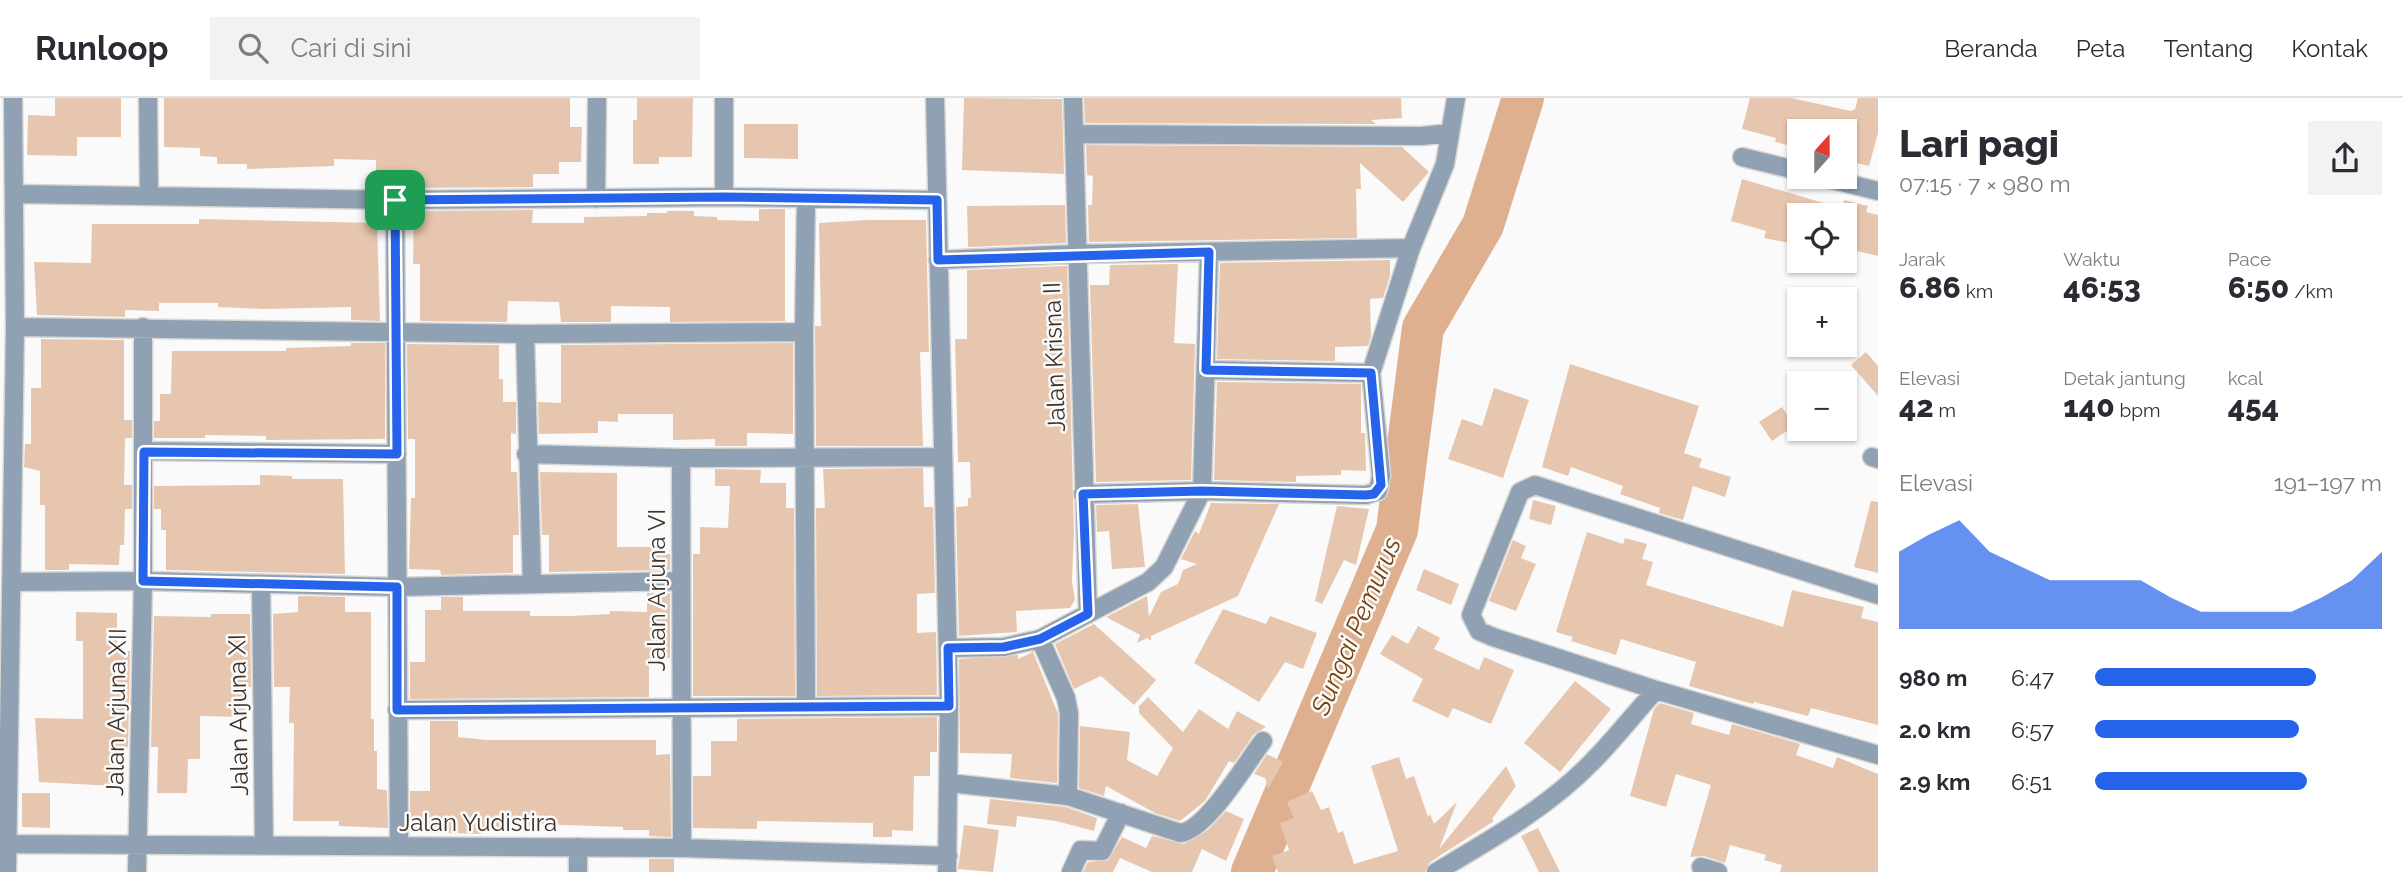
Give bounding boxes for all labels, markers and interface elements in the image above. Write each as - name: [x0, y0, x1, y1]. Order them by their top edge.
- search box: [210, 17, 700, 80]
- text: Runloop: [35, 29, 168, 68]
- icon: search: [234, 29, 272, 67]
- text: Cari di sini: [290, 33, 411, 63]
- text: Beranda: [1944, 34, 2038, 63]
- text: Peta: [2076, 34, 2125, 63]
- text: Tentang: [2163, 34, 2253, 63]
- text: Kontak: [2291, 34, 2368, 63]
- north arrow: [1787, 119, 1857, 189]
- map controls: [1787, 119, 1857, 441]
- text: Lari pagi: [1899, 121, 2059, 166]
- button: share: [2308, 121, 2382, 195]
- pin: [365, 170, 425, 230]
- text: 07:15 · 7 × 980 m: [1899, 170, 2071, 197]
- icon: arrive: [376, 181, 414, 219]
- button: locate: [1787, 203, 1857, 273]
- text: Jarak: [1899, 248, 1945, 270]
- text: Waktu: [2063, 248, 2120, 270]
- text: Pace: [2228, 248, 2271, 270]
- text: 6.86: [1899, 270, 1961, 305]
- text: 46:53: [2063, 270, 2141, 305]
- text: 6:50: [2228, 270, 2289, 305]
- text: km: [1961, 280, 1993, 302]
- text: /km: [2289, 280, 2333, 302]
- street label: Jalan Krisna II: [1037, 282, 1071, 432]
- button: +: [1787, 287, 1857, 357]
- text: Elevasi: [1899, 367, 1960, 389]
- text: Detak jantung: [2063, 367, 2186, 389]
- text: kcal: [2228, 367, 2263, 389]
- button: −: [1787, 371, 1857, 441]
- text: 42: [1899, 389, 1934, 424]
- text: 140: [2063, 389, 2115, 424]
- text: 454: [2228, 389, 2279, 424]
- text: m: [1934, 399, 1956, 421]
- text: bpm: [2115, 399, 2160, 421]
- text: Elevasi: [1899, 469, 1973, 496]
- text: 191–197 m: [2274, 469, 2382, 496]
- street label: Jalan Arjuna VI: [642, 509, 671, 671]
- water label: Sungai Pemurus: [1305, 533, 1407, 720]
- street label: Jalan Arjuna XII: [100, 628, 132, 796]
- street label: Jalan Arjuna XI: [222, 634, 254, 796]
- text: 980 m: [1899, 664, 1968, 691]
- text: 6:47: [2011, 664, 2054, 691]
- text: 2.0 km: [1899, 716, 1971, 743]
- text: 6:57: [2011, 716, 2054, 743]
- text: 2.9 km: [1899, 768, 1970, 795]
- text: 6:51: [2011, 768, 2052, 795]
- street label: Jalan Yudistira: [399, 808, 557, 837]

